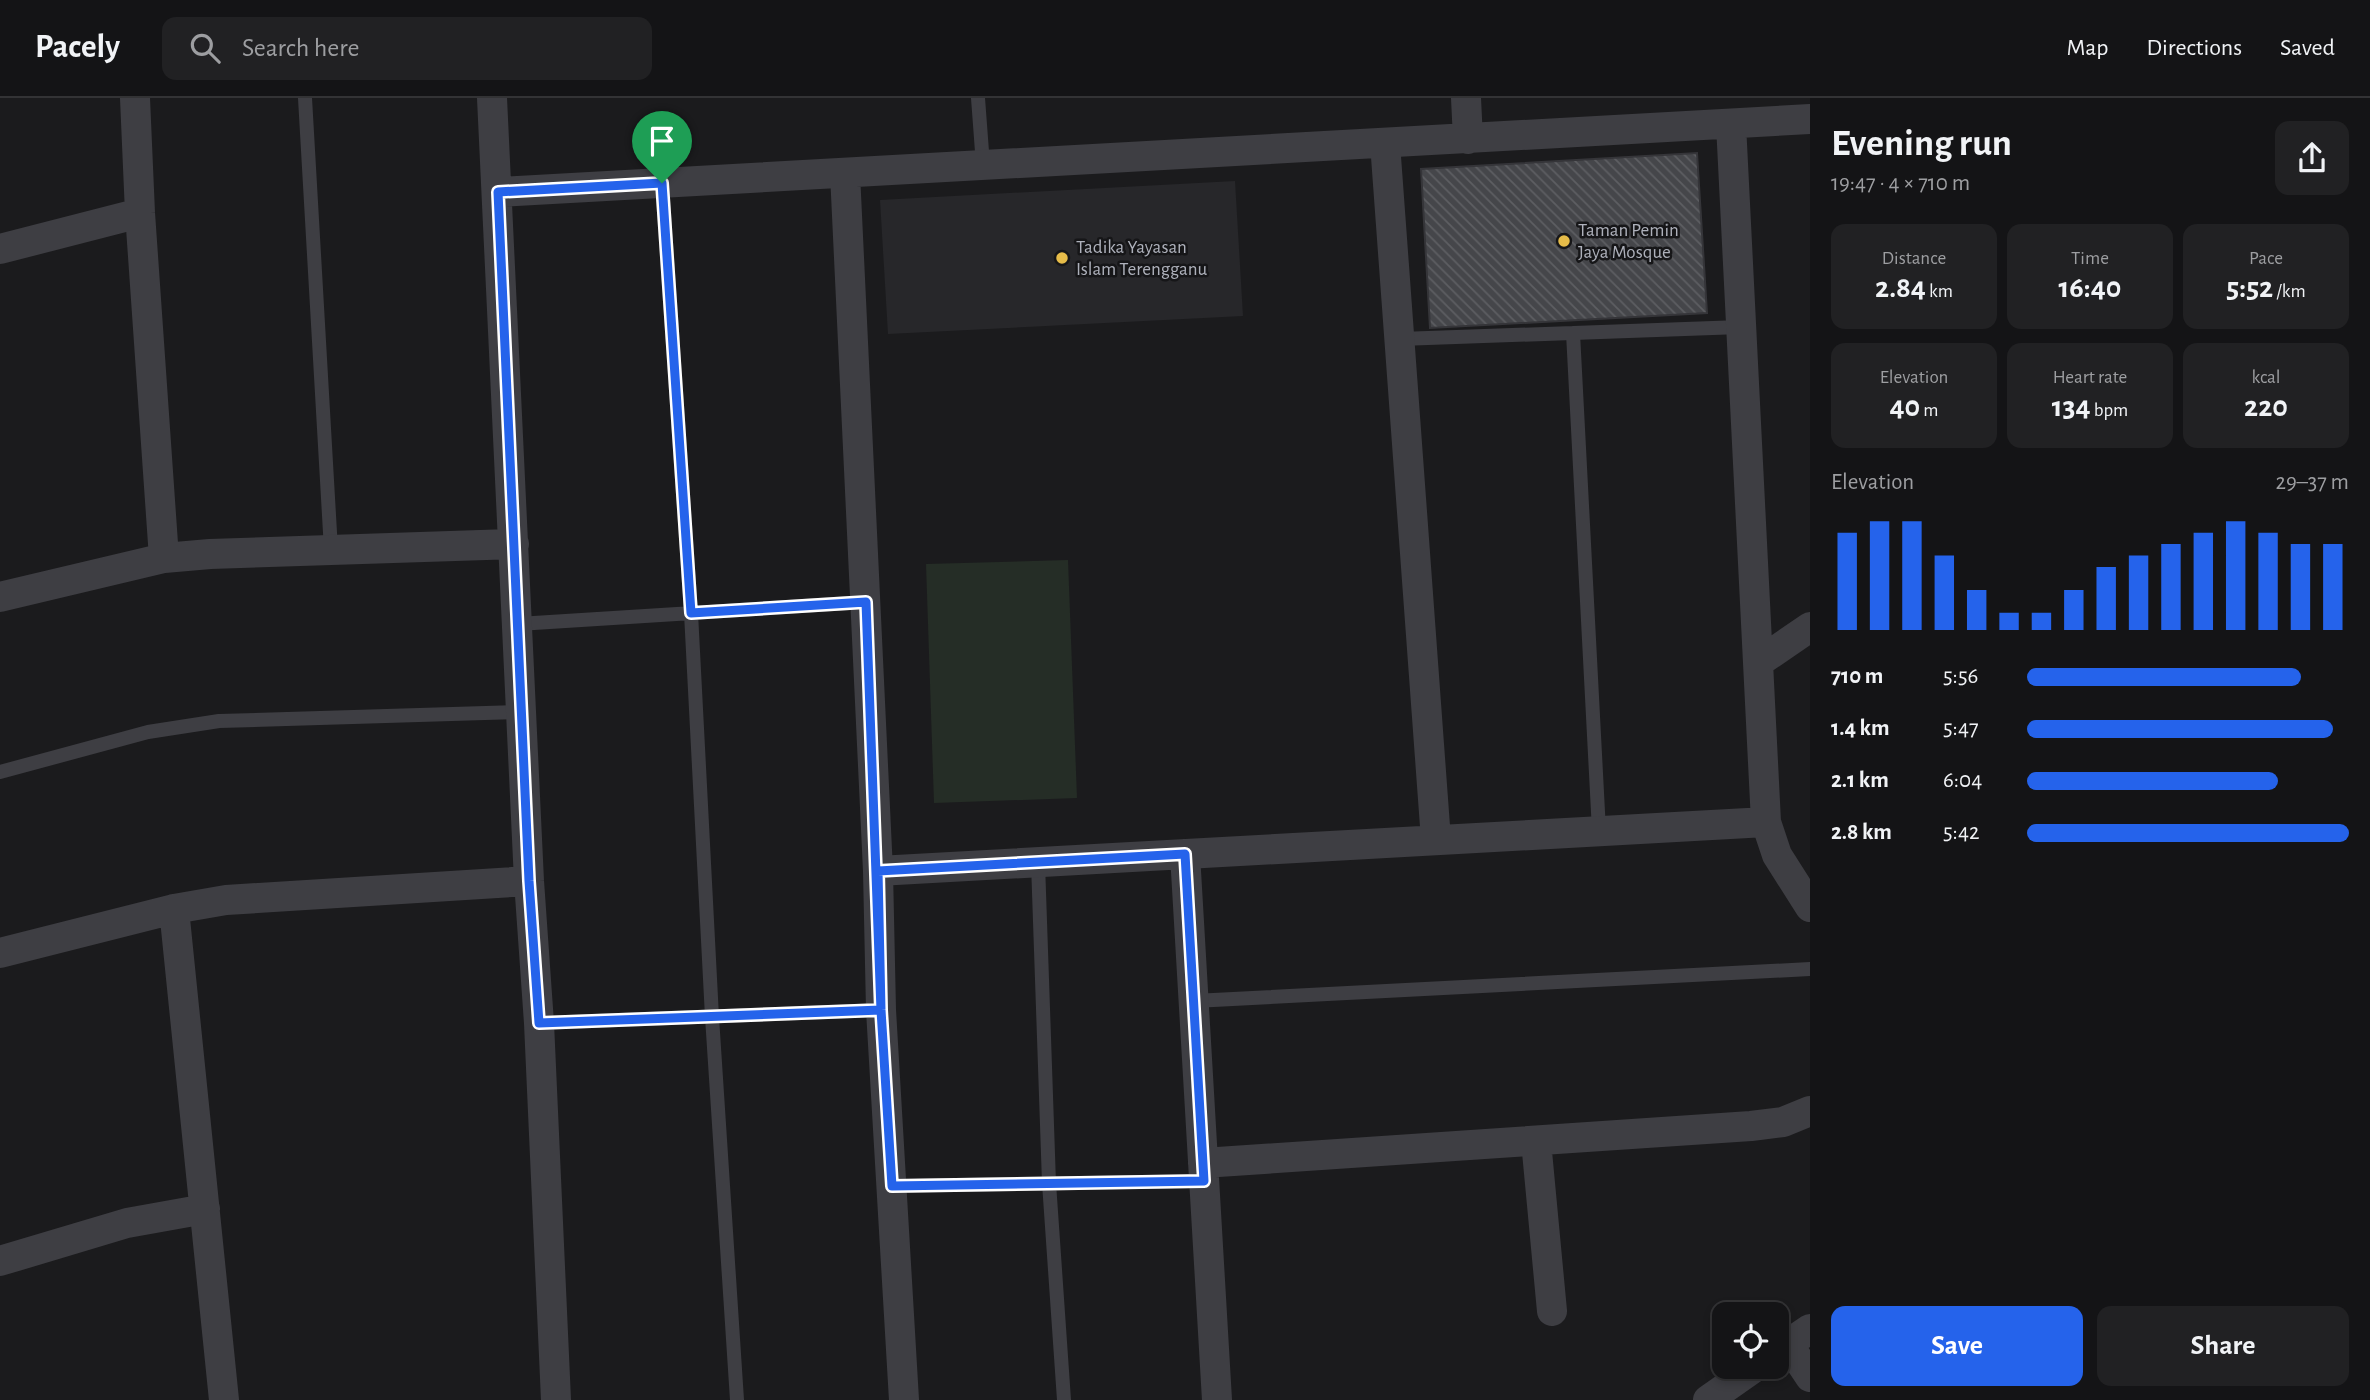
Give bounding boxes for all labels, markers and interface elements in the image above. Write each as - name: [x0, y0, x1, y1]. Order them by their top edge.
- search box: [162, 17, 652, 80]
- icon: search: [186, 29, 224, 67]
- text: Pacely: [35, 31, 120, 64]
- text: Search here: [242, 35, 360, 61]
- text: Map: [2066, 36, 2108, 60]
- text: Directions: [2146, 36, 2242, 60]
- text: Saved: [2280, 36, 2335, 60]
- pin: [632, 111, 692, 183]
- button: share: [2275, 121, 2349, 195]
- icon: arrive: [643, 122, 681, 160]
- text: Evening run: [1831, 125, 2012, 163]
- text: 19:47 · 4 × 710 m: [1831, 172, 1970, 195]
- place label: Taman Pemin Jaya Mosque: [1578, 221, 1679, 262]
- marker: Taman Pemin Jaya Mosque: [1556, 233, 1572, 249]
- place label: Tadika Yayasan Islam Terengganu: [1076, 238, 1208, 279]
- text: Distance: [1882, 249, 1946, 268]
- text: Time: [2071, 249, 2109, 268]
- text: Pace: [2249, 249, 2283, 268]
- marker: Tadika Yayasan Islam Terengganu: [1054, 250, 1070, 266]
- text: 2.84: [1875, 273, 1926, 303]
- text: 16:40: [2059, 273, 2121, 303]
- text: 5:52: [2226, 273, 2273, 303]
- text: km: [1926, 282, 1953, 301]
- text: /km: [2273, 282, 2306, 301]
- text: Elevation: [1880, 368, 1948, 387]
- text: Heart rate: [2053, 368, 2127, 387]
- text: kcal: [2252, 368, 2280, 387]
- text: 40: [1889, 392, 1920, 422]
- text: 134: [2052, 392, 2091, 422]
- text: 220: [2244, 392, 2288, 422]
- text: m: [1920, 401, 1939, 420]
- text: bpm: [2091, 401, 2128, 420]
- text: Elevation: [1831, 471, 1914, 494]
- text: 29–37 m: [2276, 471, 2349, 494]
- text: 710 m: [1831, 665, 1883, 688]
- text: 5:56: [1943, 665, 1978, 688]
- text: 1.4 km: [1831, 717, 1890, 740]
- text: 5:47: [1943, 717, 1979, 740]
- text: 2.1 km: [1831, 769, 1889, 792]
- text: 6:04: [1943, 769, 1982, 792]
- text: 2.8 km: [1831, 821, 1892, 844]
- text: 5:42: [1943, 821, 1979, 844]
- map controls: [1712, 1302, 1789, 1379]
- button: locate: [1712, 1302, 1789, 1379]
- button: Save: [1831, 1306, 2083, 1386]
- button: Share: [2097, 1306, 2349, 1386]

